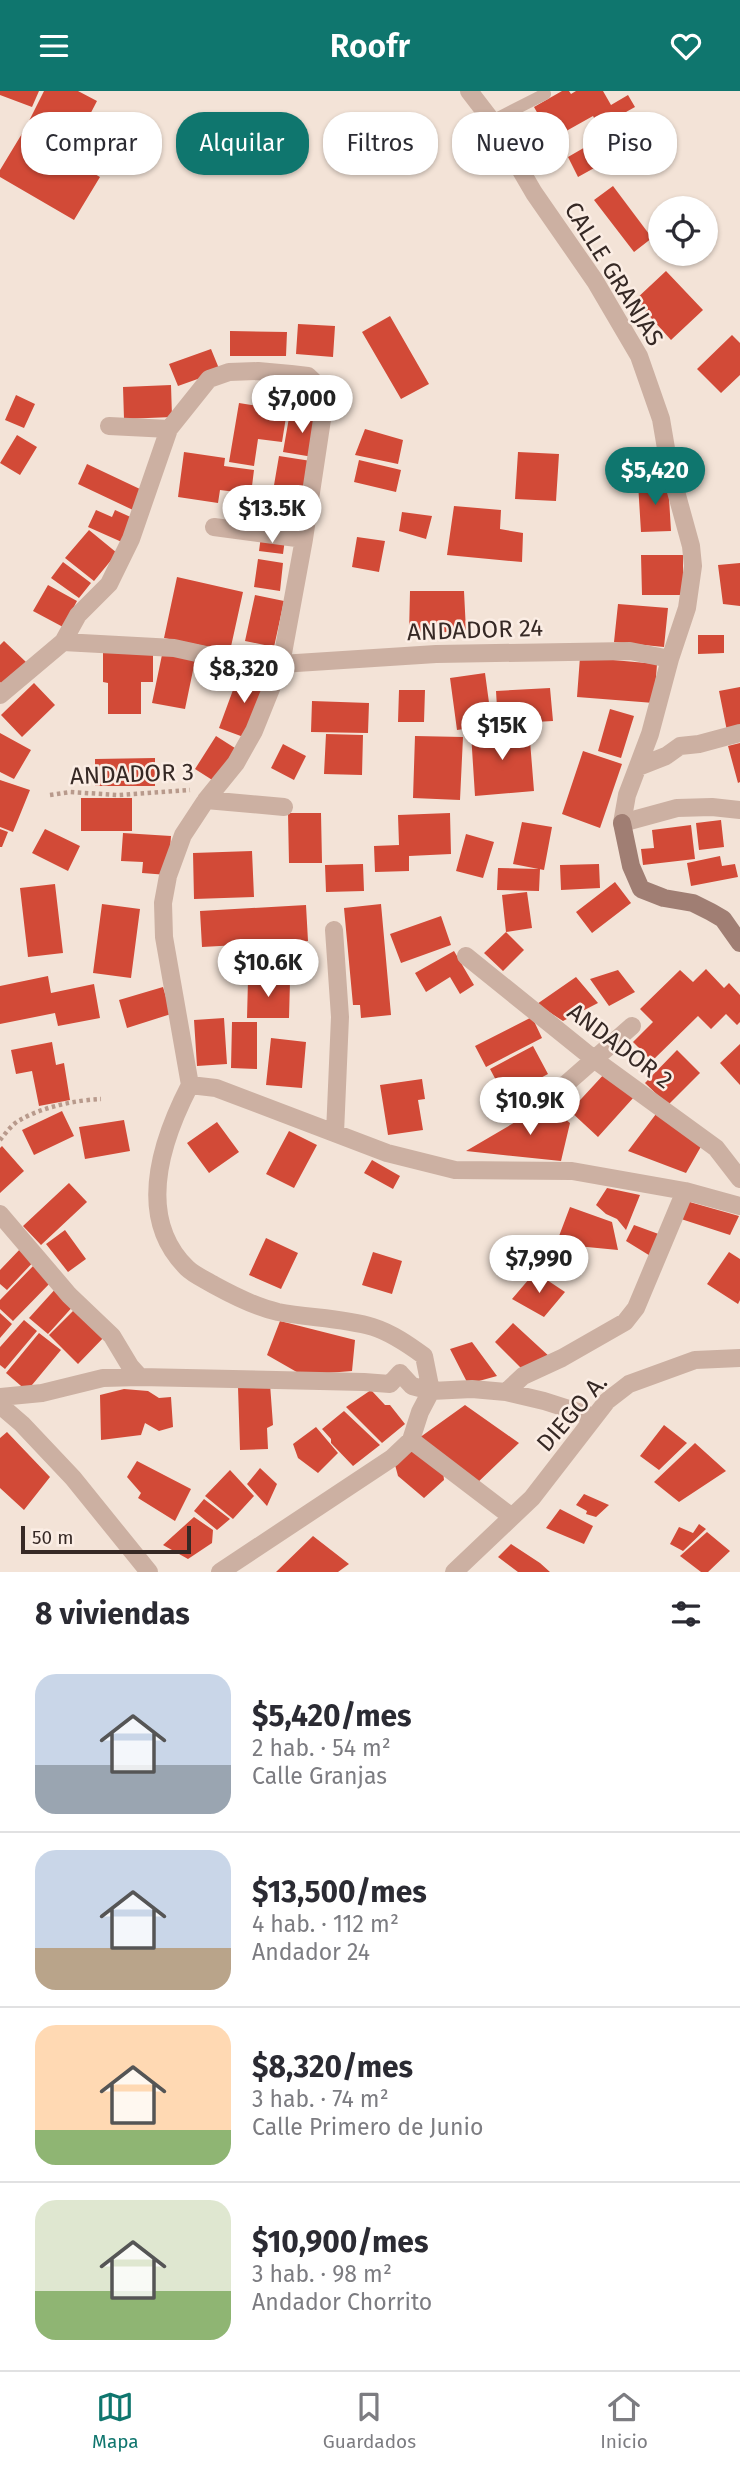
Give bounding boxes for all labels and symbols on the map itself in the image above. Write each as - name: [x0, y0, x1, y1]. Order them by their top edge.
- street label: CALLE GRANJAS: [559, 197, 669, 351]
- pin: $7,000: [245, 375, 359, 435]
- pin: $5,420: [598, 447, 712, 507]
- pin: $13.5K: [215, 485, 329, 545]
- street label: ANDADOR 24: [407, 614, 544, 646]
- pin: $8,320: [187, 645, 301, 705]
- pin: $15K: [461, 703, 543, 762]
- street label: ANDADOR 3: [70, 758, 194, 790]
- pin: $10.6K: [211, 939, 325, 999]
- street label: ANDADOR 2: [562, 998, 678, 1094]
- pin: $10.9K: [473, 1077, 587, 1137]
- pin: $7,990: [482, 1235, 596, 1295]
- street label: DIEGO A.: [531, 1369, 613, 1457]
- scale bar: [21, 1523, 191, 1555]

